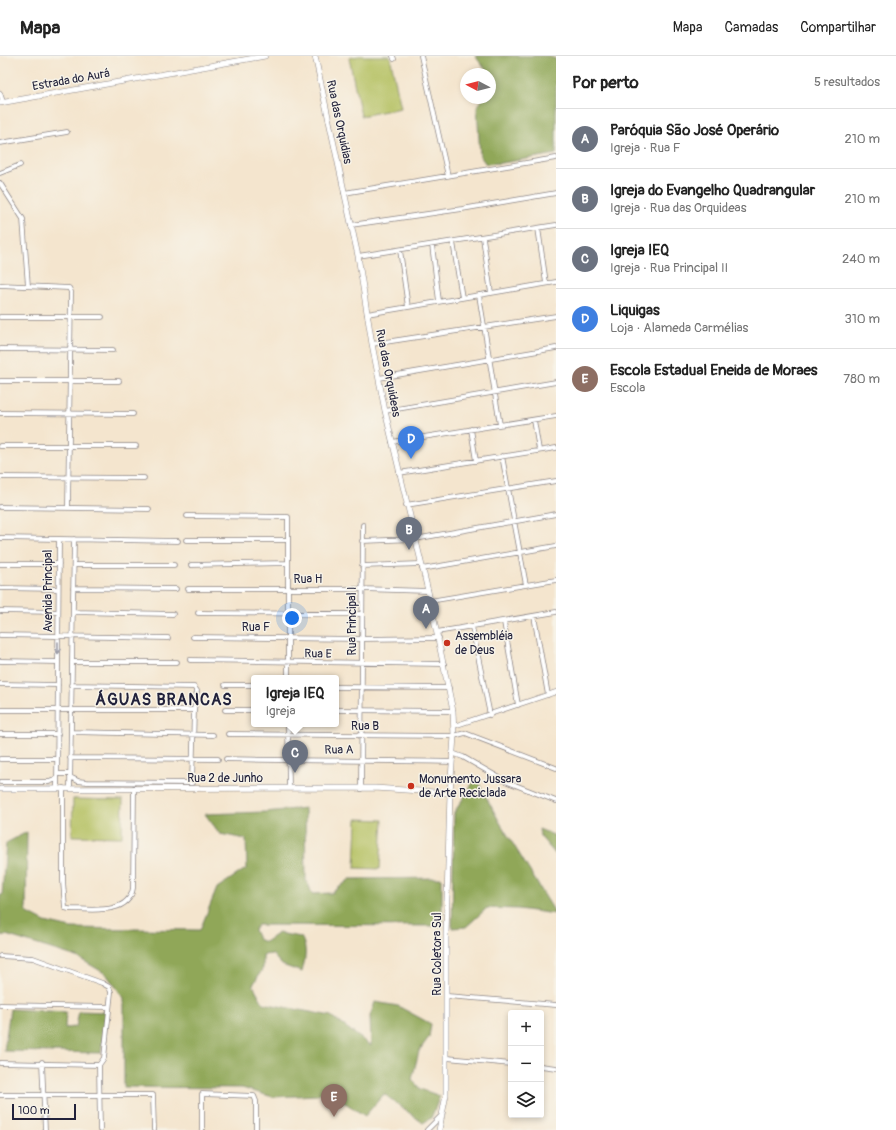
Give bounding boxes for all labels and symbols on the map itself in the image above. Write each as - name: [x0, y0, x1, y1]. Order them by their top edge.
- street label: Estrada do Aurá: [31, 66, 111, 94]
- north arrow: [460, 68, 496, 104]
- street label: Rua das Orquidias: [323, 79, 355, 166]
- street label: Rua das Orquideas: [372, 328, 404, 419]
- pin: D: [398, 426, 424, 459]
- pin: B: [396, 517, 422, 550]
- street label: Avenida Principal: [41, 549, 56, 632]
- street label: Rua H: [294, 572, 323, 587]
- street label: Rua Principal I: [345, 587, 360, 655]
- pin: A: [413, 596, 439, 629]
- your location: [282, 608, 302, 628]
- street label: Rua F: [242, 620, 270, 635]
- place label: Assembléia de Deus: [455, 629, 513, 658]
- marker: Assembléia de Deus: [442, 638, 452, 648]
- one-way arrow: [54, 641, 62, 654]
- street label: Rua E: [304, 646, 332, 662]
- district label: ÁGUAS BRANCAS: [95, 689, 233, 710]
- street label: Rua B: [351, 719, 379, 734]
- pin: C: [282, 740, 308, 773]
- street label: Rua A: [324, 742, 354, 758]
- street label: Rua 2 de Junho: [187, 771, 263, 786]
- place label: Monumento Jussara de Arte Reciclada: [419, 772, 522, 801]
- marker: Monumento Jussara de Arte Reciclada: [406, 781, 416, 791]
- street label: Rua Coletora Sul: [430, 912, 445, 996]
- pin: E: [321, 1084, 347, 1117]
- scale bar: [12, 1102, 76, 1121]

